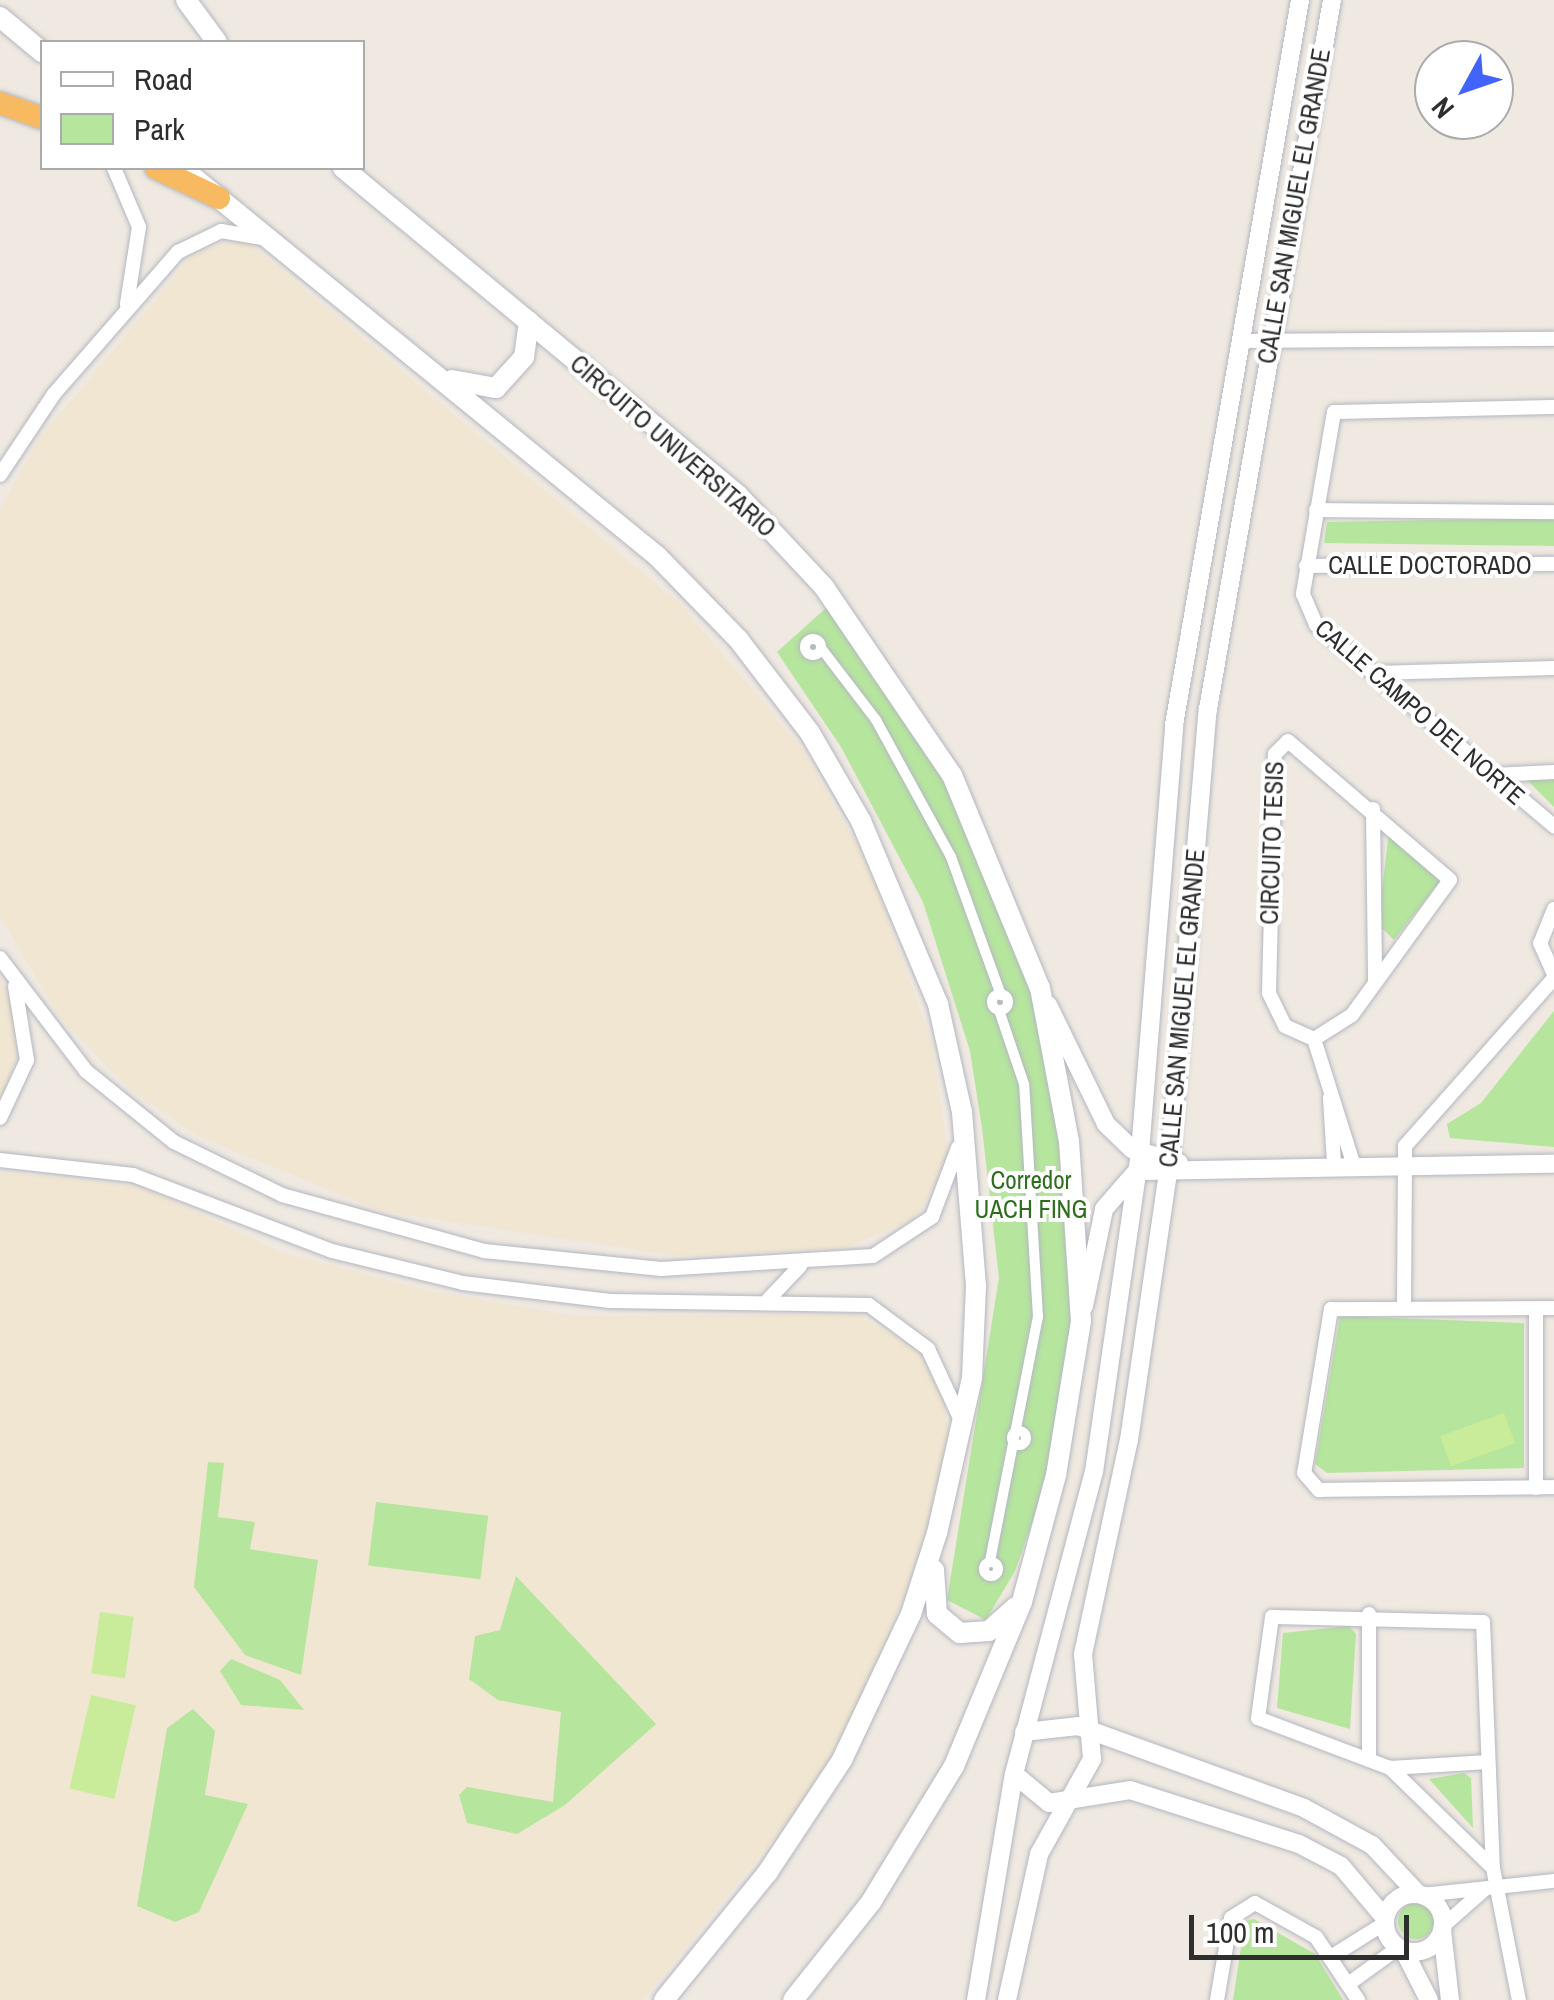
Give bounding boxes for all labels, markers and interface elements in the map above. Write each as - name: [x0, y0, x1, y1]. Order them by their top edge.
- legend: [40, 40, 365, 170]
- north arrow: [1414, 40, 1514, 140]
- street label: CALLE SAN MIGUEL EL GRANDE: [1251, 45, 1337, 367]
- text: Road: [134, 59, 193, 99]
- text: N: [1423, 89, 1462, 127]
- text: Park: [134, 109, 185, 149]
- street label: CIRCUITO UNIVERSITARIO: [564, 349, 782, 543]
- street label: CALLE DOCTORADO: [1328, 550, 1532, 580]
- street label: CALLE CAMPO DEL NORTE: [1309, 613, 1531, 811]
- street label: CIRCUITO TESIS: [1254, 761, 1290, 925]
- street label: CALLE SAN MIGUEL EL GRANDE: [1153, 847, 1211, 1169]
- park label: Corredor UACH FING: [975, 1166, 1087, 1225]
- scale bar: [1194, 1895, 1414, 1957]
- text: 100 m: [1206, 1912, 1274, 1952]

